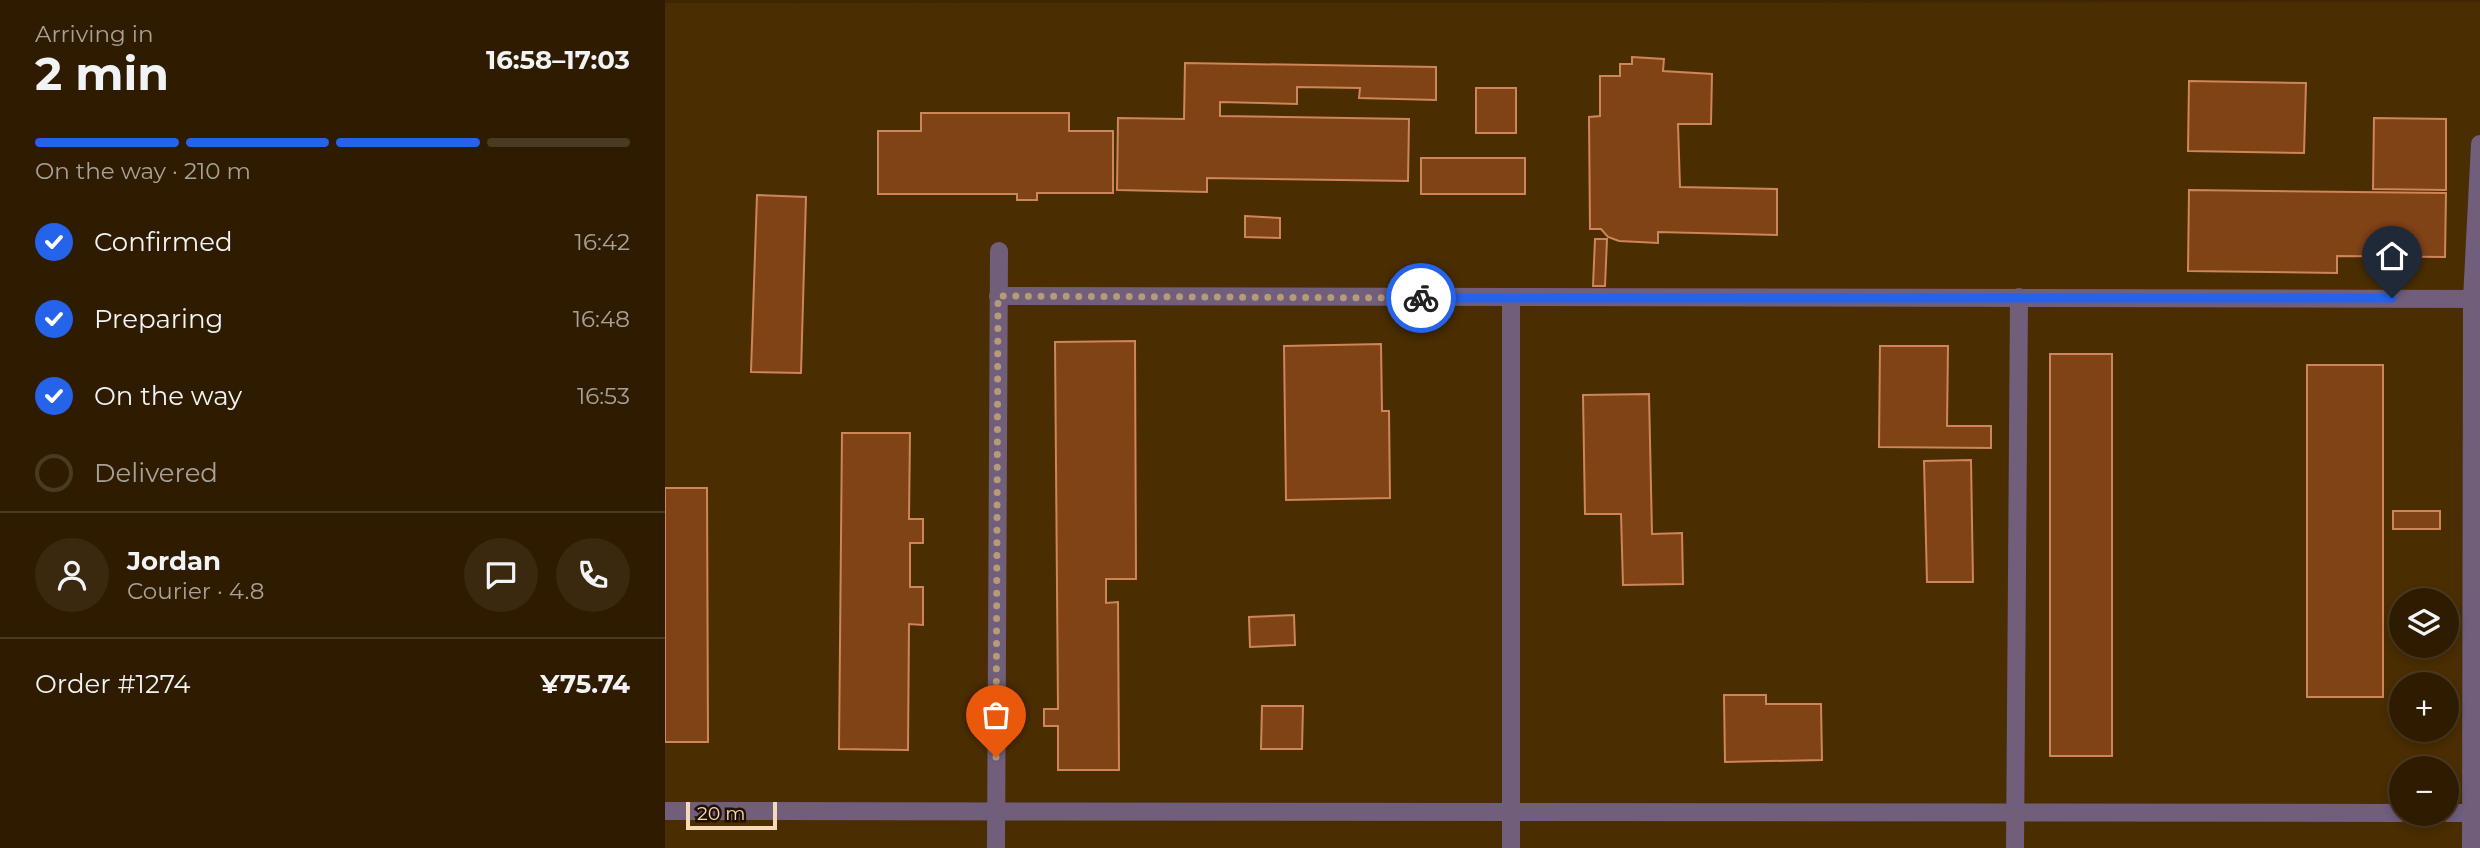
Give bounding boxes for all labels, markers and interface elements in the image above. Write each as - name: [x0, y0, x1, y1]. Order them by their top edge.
- text: Arriving in: [35, 20, 154, 48]
- text: 16:58–17:03: [486, 44, 630, 76]
- text: 2 min: [35, 45, 169, 102]
- text: On the way · 210 m: [35, 157, 251, 185]
- icon: check: [35, 223, 73, 261]
- text: Confirmed: [94, 226, 233, 258]
- pin: [2362, 226, 2422, 298]
- text: 16:42: [575, 228, 630, 256]
- icon: home: [2373, 237, 2411, 275]
- courier: [1386, 263, 1456, 333]
- icon: bike: [1402, 279, 1440, 317]
- icon: check: [35, 300, 73, 338]
- text: Preparing: [94, 303, 223, 335]
- text: 16:48: [573, 305, 630, 333]
- icon: check: [35, 377, 73, 415]
- text: On the way: [94, 380, 242, 412]
- text: 16:53: [577, 382, 630, 410]
- text: Delivered: [94, 457, 218, 489]
- button: person: [35, 538, 109, 612]
- button: chat: [464, 538, 538, 612]
- button: phone: [556, 538, 630, 612]
- text: Jordan: [127, 545, 221, 577]
- text: Courier · 4.8: [127, 577, 264, 605]
- map controls: [2389, 588, 2459, 826]
- button: layers: [2389, 588, 2459, 658]
- text: Order #1274: [35, 668, 190, 700]
- text: ¥75.74: [540, 668, 630, 700]
- button: +: [2389, 672, 2459, 742]
- pin: [966, 685, 1026, 757]
- icon: bag: [977, 696, 1015, 734]
- button: −: [2389, 756, 2459, 826]
- scale bar: [686, 799, 777, 831]
- text: 20 m: [697, 802, 745, 825]

